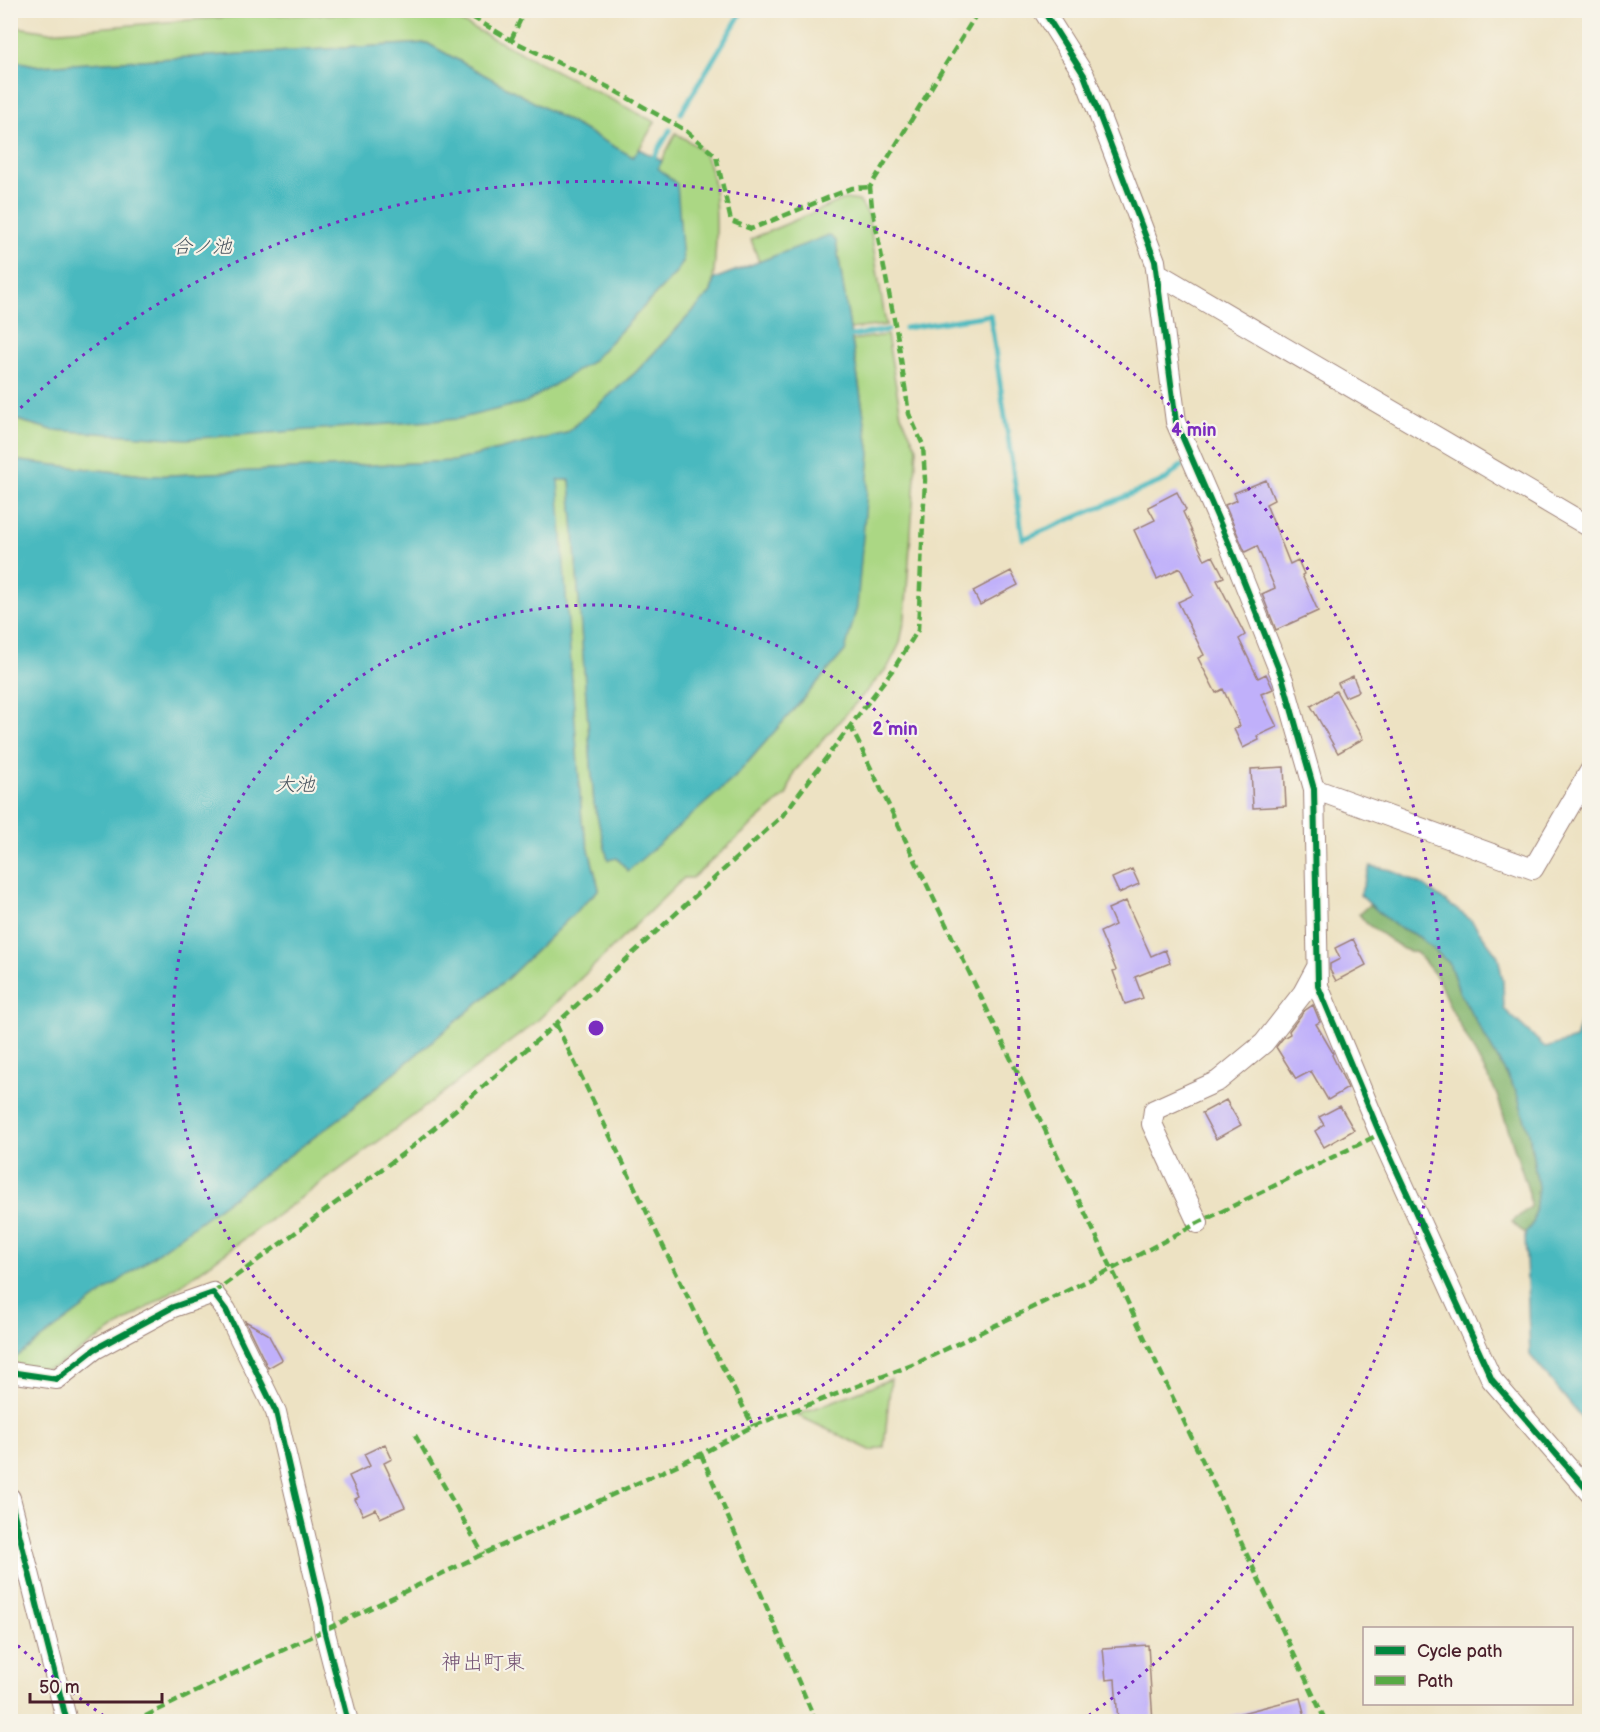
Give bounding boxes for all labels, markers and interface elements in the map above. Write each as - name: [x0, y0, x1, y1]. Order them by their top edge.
- water label: 合ノ池: [172, 235, 233, 259]
- text: 4 min: [1171, 420, 1217, 441]
- text: 2 min: [872, 719, 918, 740]
- water label: 大池: [275, 773, 316, 797]
- centre of rings: [586, 1018, 606, 1038]
- legend: [1363, 1627, 1573, 1705]
- text: Cycle path: [1417, 1641, 1503, 1662]
- district label: 神出町東: [441, 1650, 525, 1675]
- scale bar: [30, 1666, 162, 1704]
- text: Path: [1417, 1671, 1453, 1692]
- text: 50 m: [39, 1677, 80, 1698]

